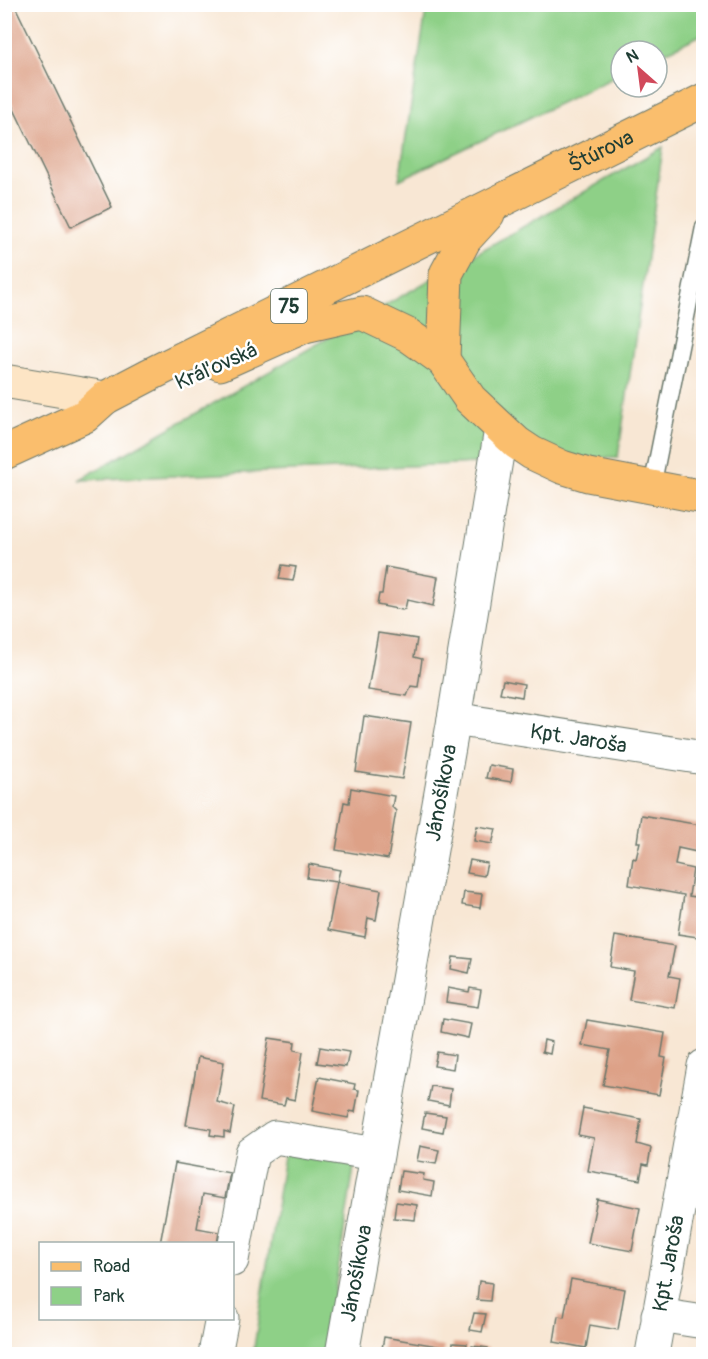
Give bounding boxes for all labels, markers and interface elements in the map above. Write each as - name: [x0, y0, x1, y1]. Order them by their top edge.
- north arrow: [609, 39, 669, 99]
- text: N: [623, 45, 642, 68]
- street label: Štúrova: [564, 124, 638, 179]
- road number: 75: [271, 289, 307, 323]
- street label: Kráľovská: [171, 336, 261, 396]
- street label: Kpt. Jaroša: [528, 718, 629, 760]
- street label: Jánošíkova: [420, 742, 463, 843]
- street label: Kpt. Jaroša: [647, 1213, 691, 1314]
- street label: Jánošíkova: [335, 1223, 379, 1324]
- legend: [39, 1242, 234, 1320]
- text: Road: [93, 1255, 130, 1278]
- text: Park: [93, 1285, 125, 1308]

